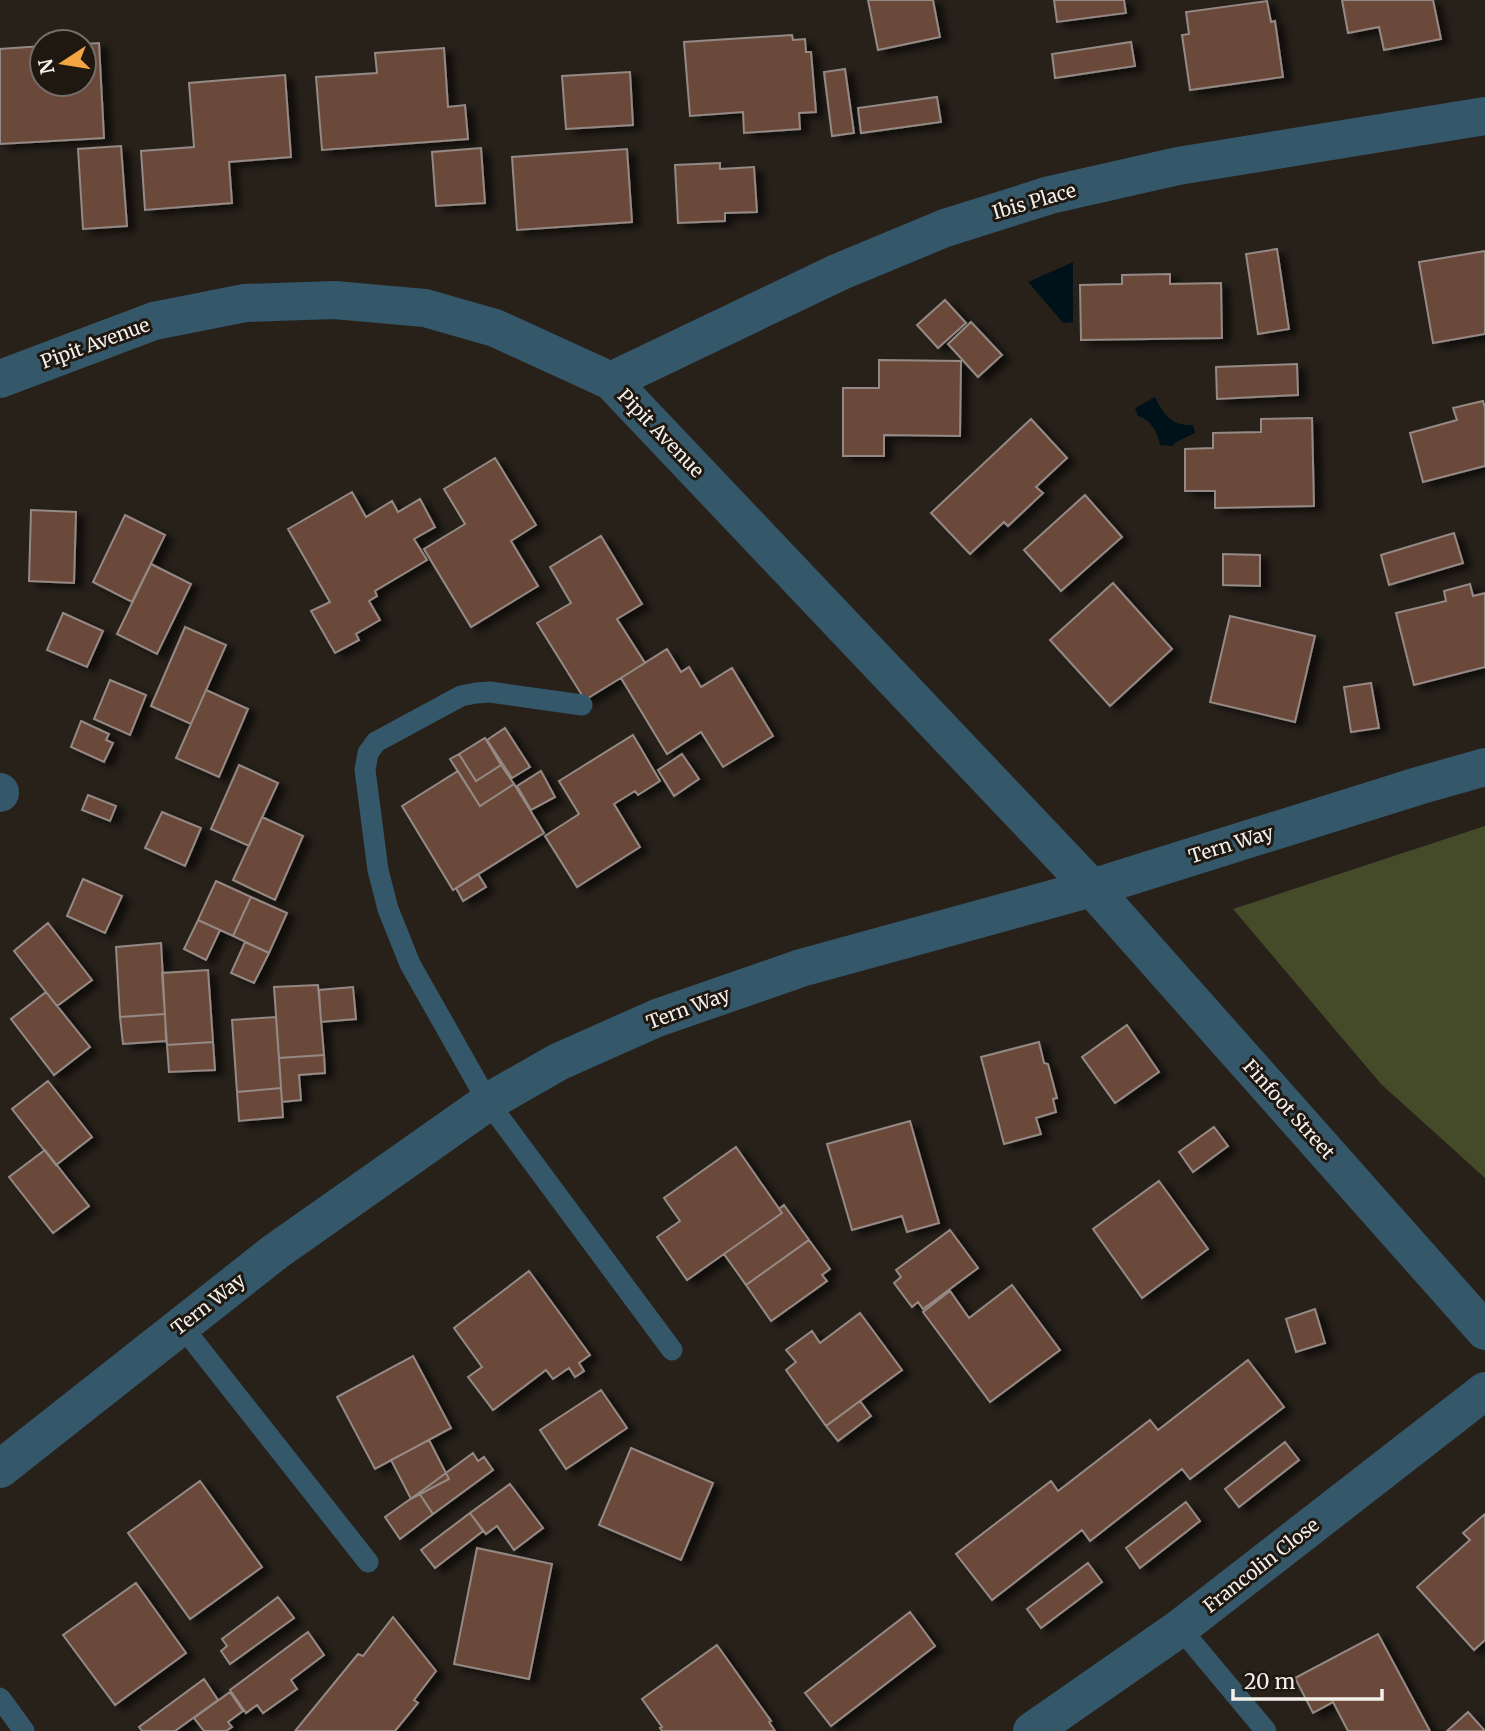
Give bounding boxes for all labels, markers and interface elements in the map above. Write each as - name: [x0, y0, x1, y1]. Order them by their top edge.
- north arrow: [28, 28, 98, 98]
- text: N: [33, 57, 60, 76]
- street label: Ibis Place: [989, 178, 1079, 224]
- street label: Pipit Avenue: [37, 312, 153, 374]
- street label: Pipit Avenue: [613, 384, 709, 482]
- street label: Tern Way: [1186, 820, 1276, 868]
- street label: Tern Way: [643, 982, 733, 1034]
- street label: Finfoot Street: [1238, 1054, 1340, 1164]
- street label: Tern Way: [166, 1268, 250, 1340]
- street label: Francolin Close: [1198, 1512, 1324, 1618]
- scale bar: [1233, 1658, 1382, 1702]
- text: 20 m: [1244, 1668, 1296, 1695]

